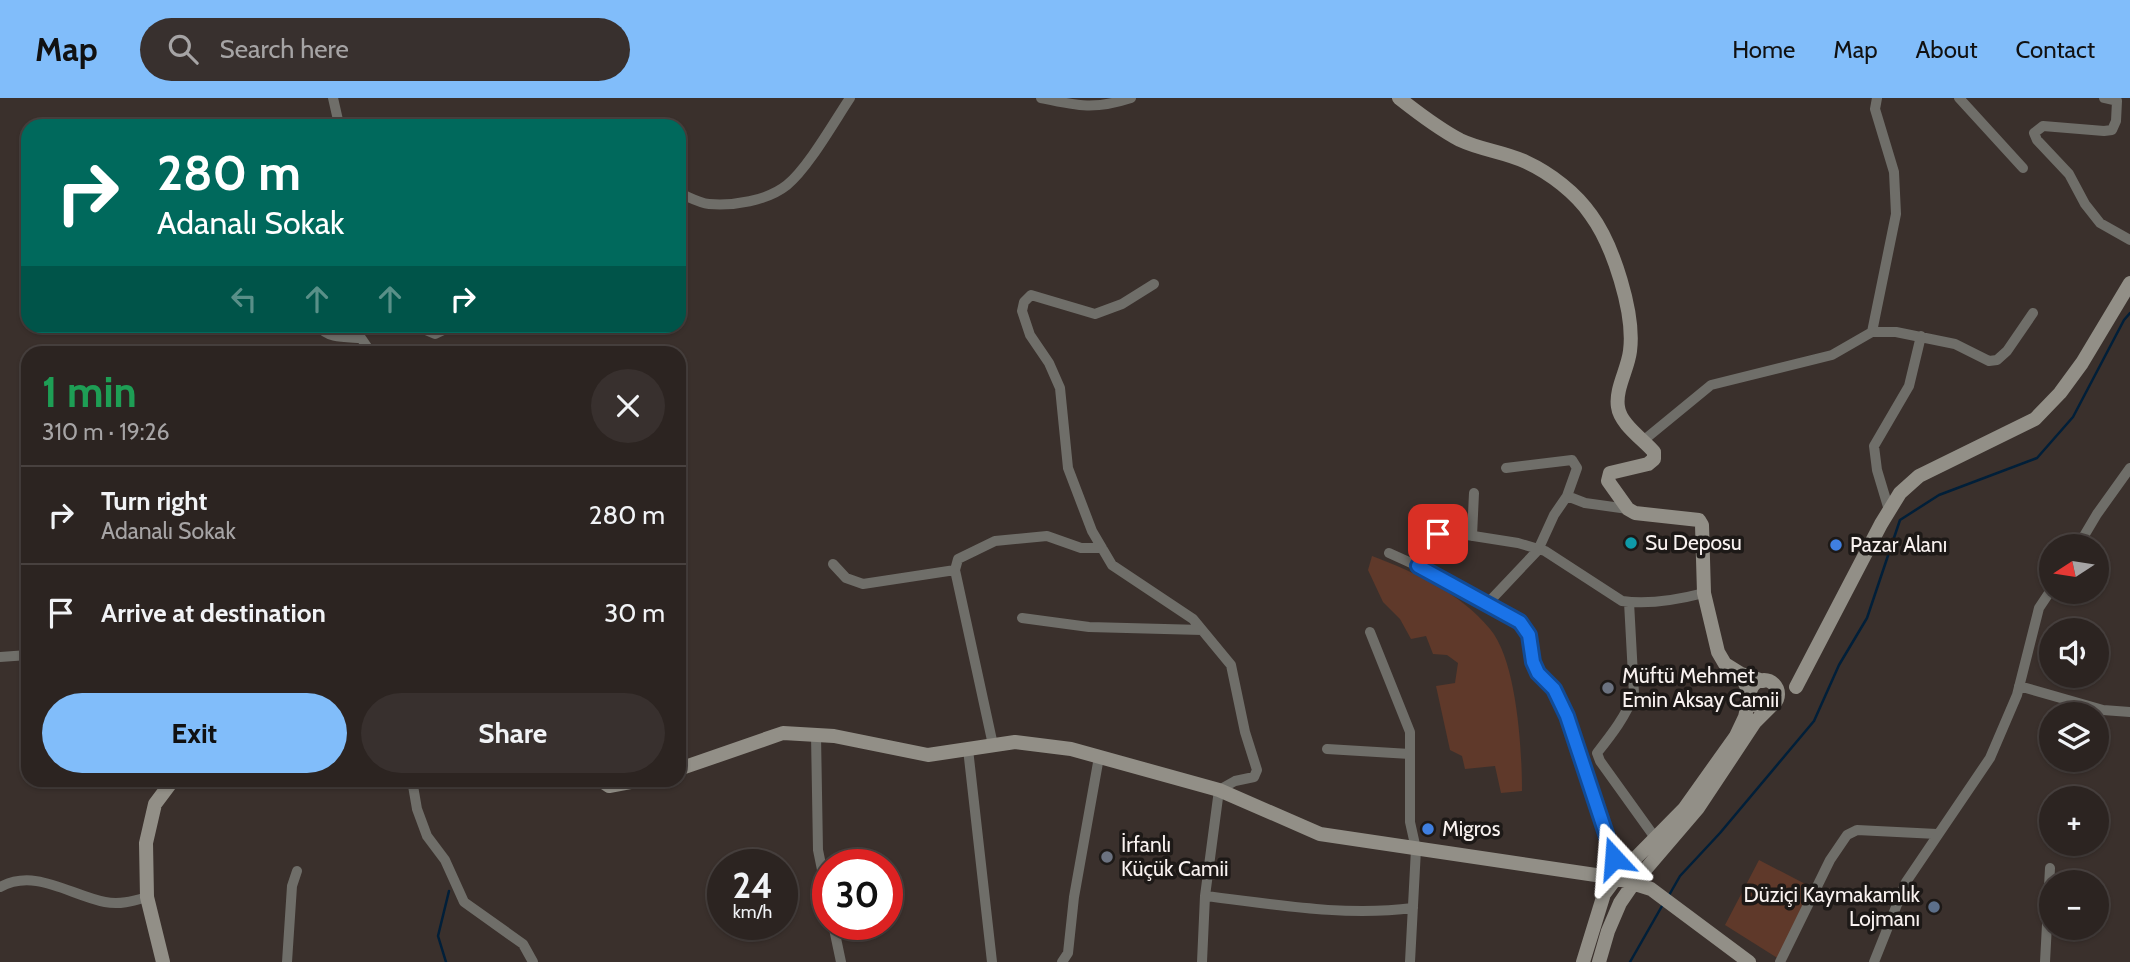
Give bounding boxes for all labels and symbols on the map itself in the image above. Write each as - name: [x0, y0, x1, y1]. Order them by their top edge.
- pin: [1408, 504, 1468, 564]
- place label: Su Deposu: [1645, 530, 1742, 555]
- place label: Pazar Alanı: [1850, 532, 1947, 557]
- north arrow: [2039, 534, 2109, 604]
- marker: Su Deposu: [1623, 535, 1639, 551]
- marker: Pazar Alanı: [1828, 537, 1844, 553]
- place label: Müftü Mehmet Emin Aksay Camii: [1622, 663, 1779, 712]
- marker: Müftü Mehmet Emin Aksay Camii: [1600, 680, 1616, 696]
- place label: Migros: [1442, 816, 1501, 841]
- marker: Migros: [1420, 821, 1436, 837]
- position arrow: [1577, 821, 1651, 895]
- place label: İrfanlı Küçük Camii: [1121, 832, 1228, 881]
- speed limit sign: 30: [812, 849, 903, 940]
- marker: İrfanlı Küçük Camii: [1099, 849, 1115, 865]
- place label: Düziçi Kaymakamlık Lojmanı: [1744, 882, 1921, 932]
- marker: Düziçi Kaymakamlık Lojmanı: [1926, 899, 1942, 915]

